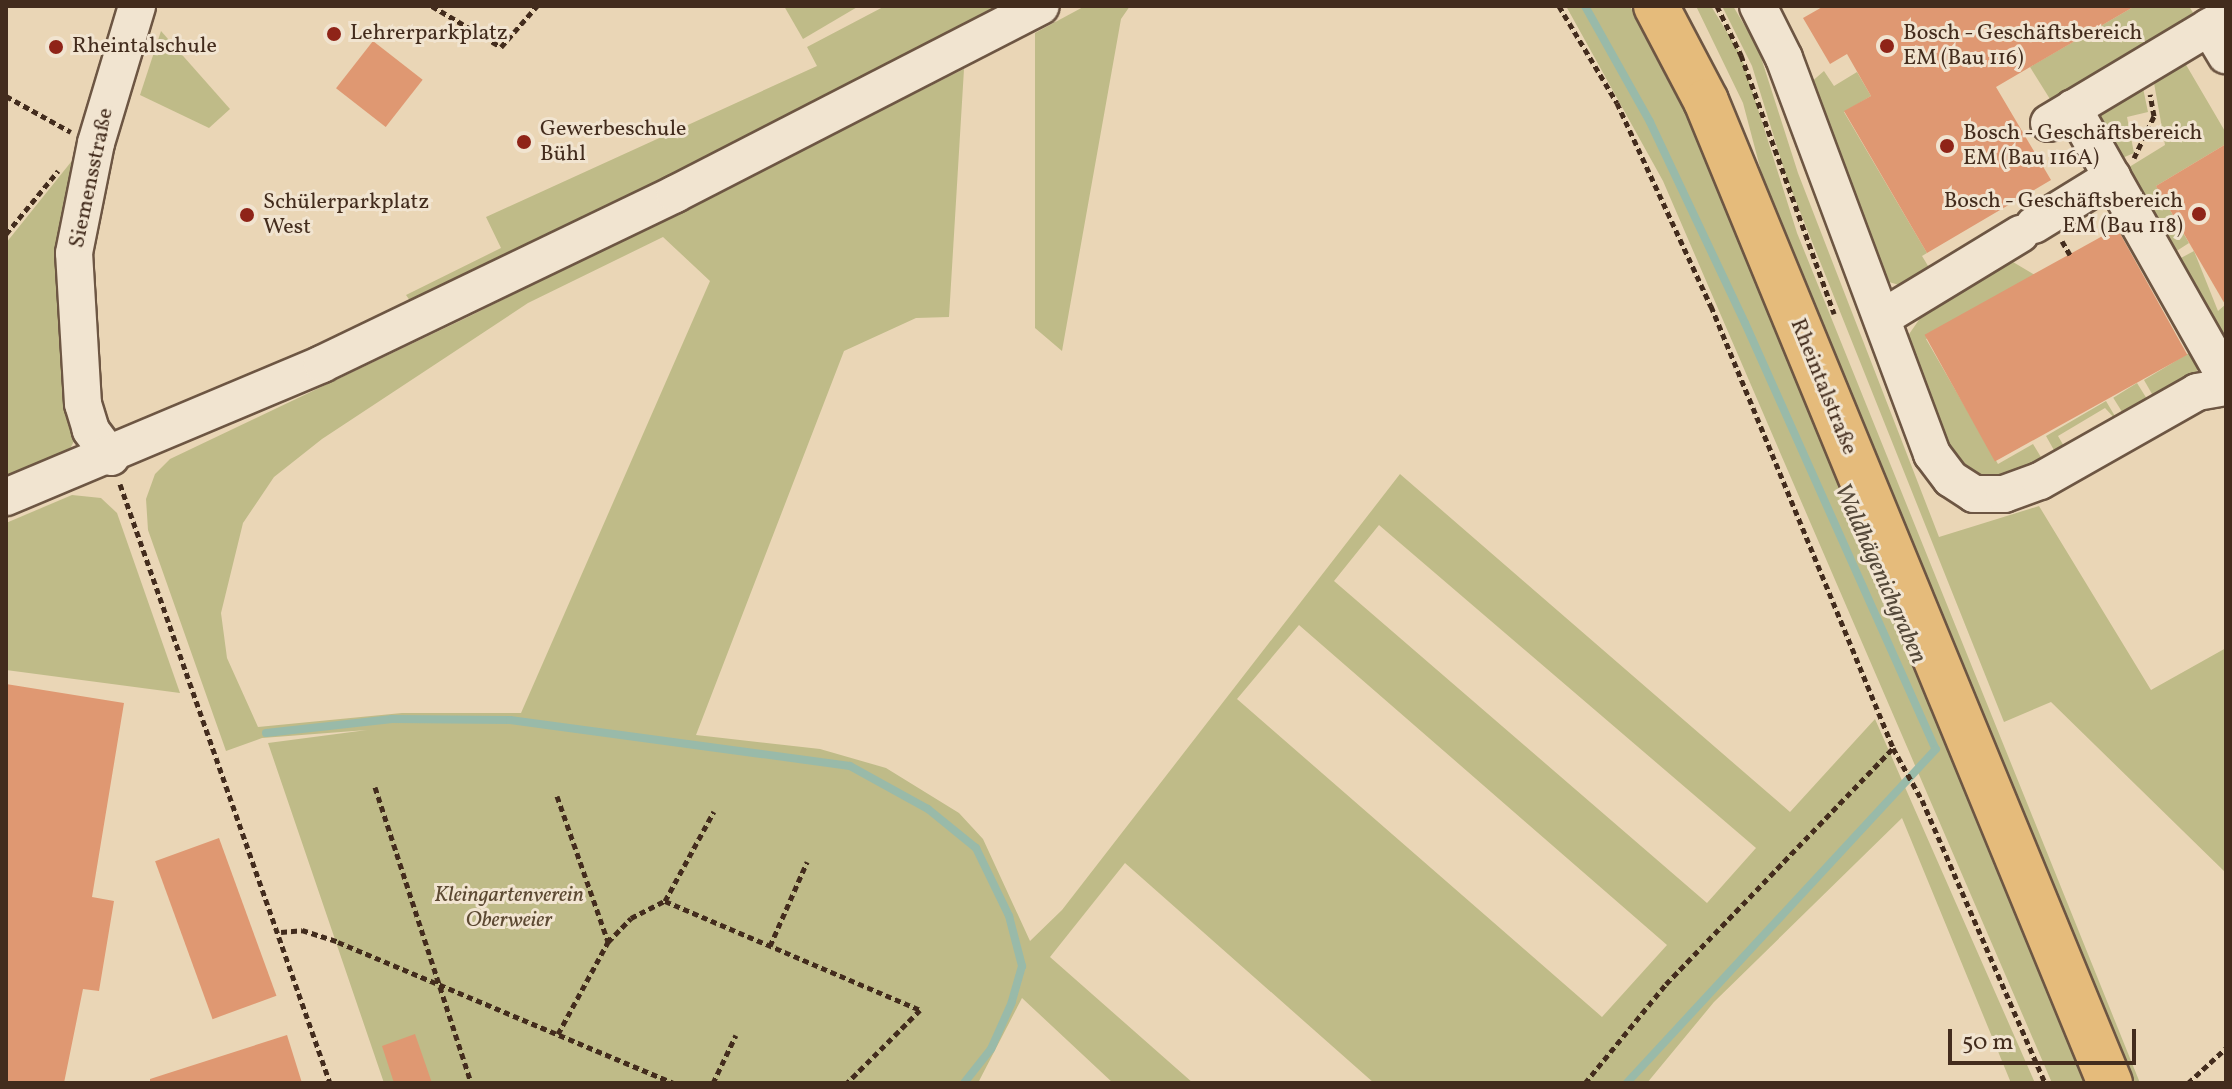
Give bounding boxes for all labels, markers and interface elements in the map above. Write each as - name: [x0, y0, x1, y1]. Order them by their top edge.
- place label: Bosch - Geschäftsbereich EM (Bau 116): [1903, 20, 2143, 72]
- place label: Lehrerparkplatz: [350, 21, 508, 47]
- marker: Lehrerparkplatz: [325, 25, 343, 43]
- place label: Rheintalschule: [72, 34, 217, 60]
- marker: Bosch - Geschäftsbereich EM (Bau 116): [1878, 37, 1896, 55]
- marker: Rheintalschule: [47, 38, 65, 56]
- street label: Siemensstraße: [64, 106, 120, 250]
- place label: Gewerbeschule Bühl: [540, 116, 686, 168]
- place label: Bosch - Geschäftsbereich EM (Bau 116A): [1963, 120, 2203, 172]
- marker: Gewerbeschule Bühl: [515, 133, 533, 151]
- marker: Bosch - Geschäftsbereich EM (Bau 116A): [1938, 137, 1956, 155]
- place label: Bosch - Geschäftsbereich EM (Bau 118): [1943, 188, 2183, 240]
- place label: Schülerparkplatz West: [263, 189, 429, 240]
- marker: Bosch - Geschäftsbereich EM (Bau 118): [2190, 205, 2208, 223]
- marker: Schülerparkplatz West: [238, 206, 256, 224]
- street label: Rheintalstraße: [1784, 315, 1862, 459]
- water label: Waldhägenichgraben: [1826, 480, 1932, 668]
- park label: Kleingartenverein Oberweier: [434, 882, 584, 934]
- scale bar: [1952, 1013, 2140, 1063]
- text: 50 m: [1962, 1026, 2014, 1060]

